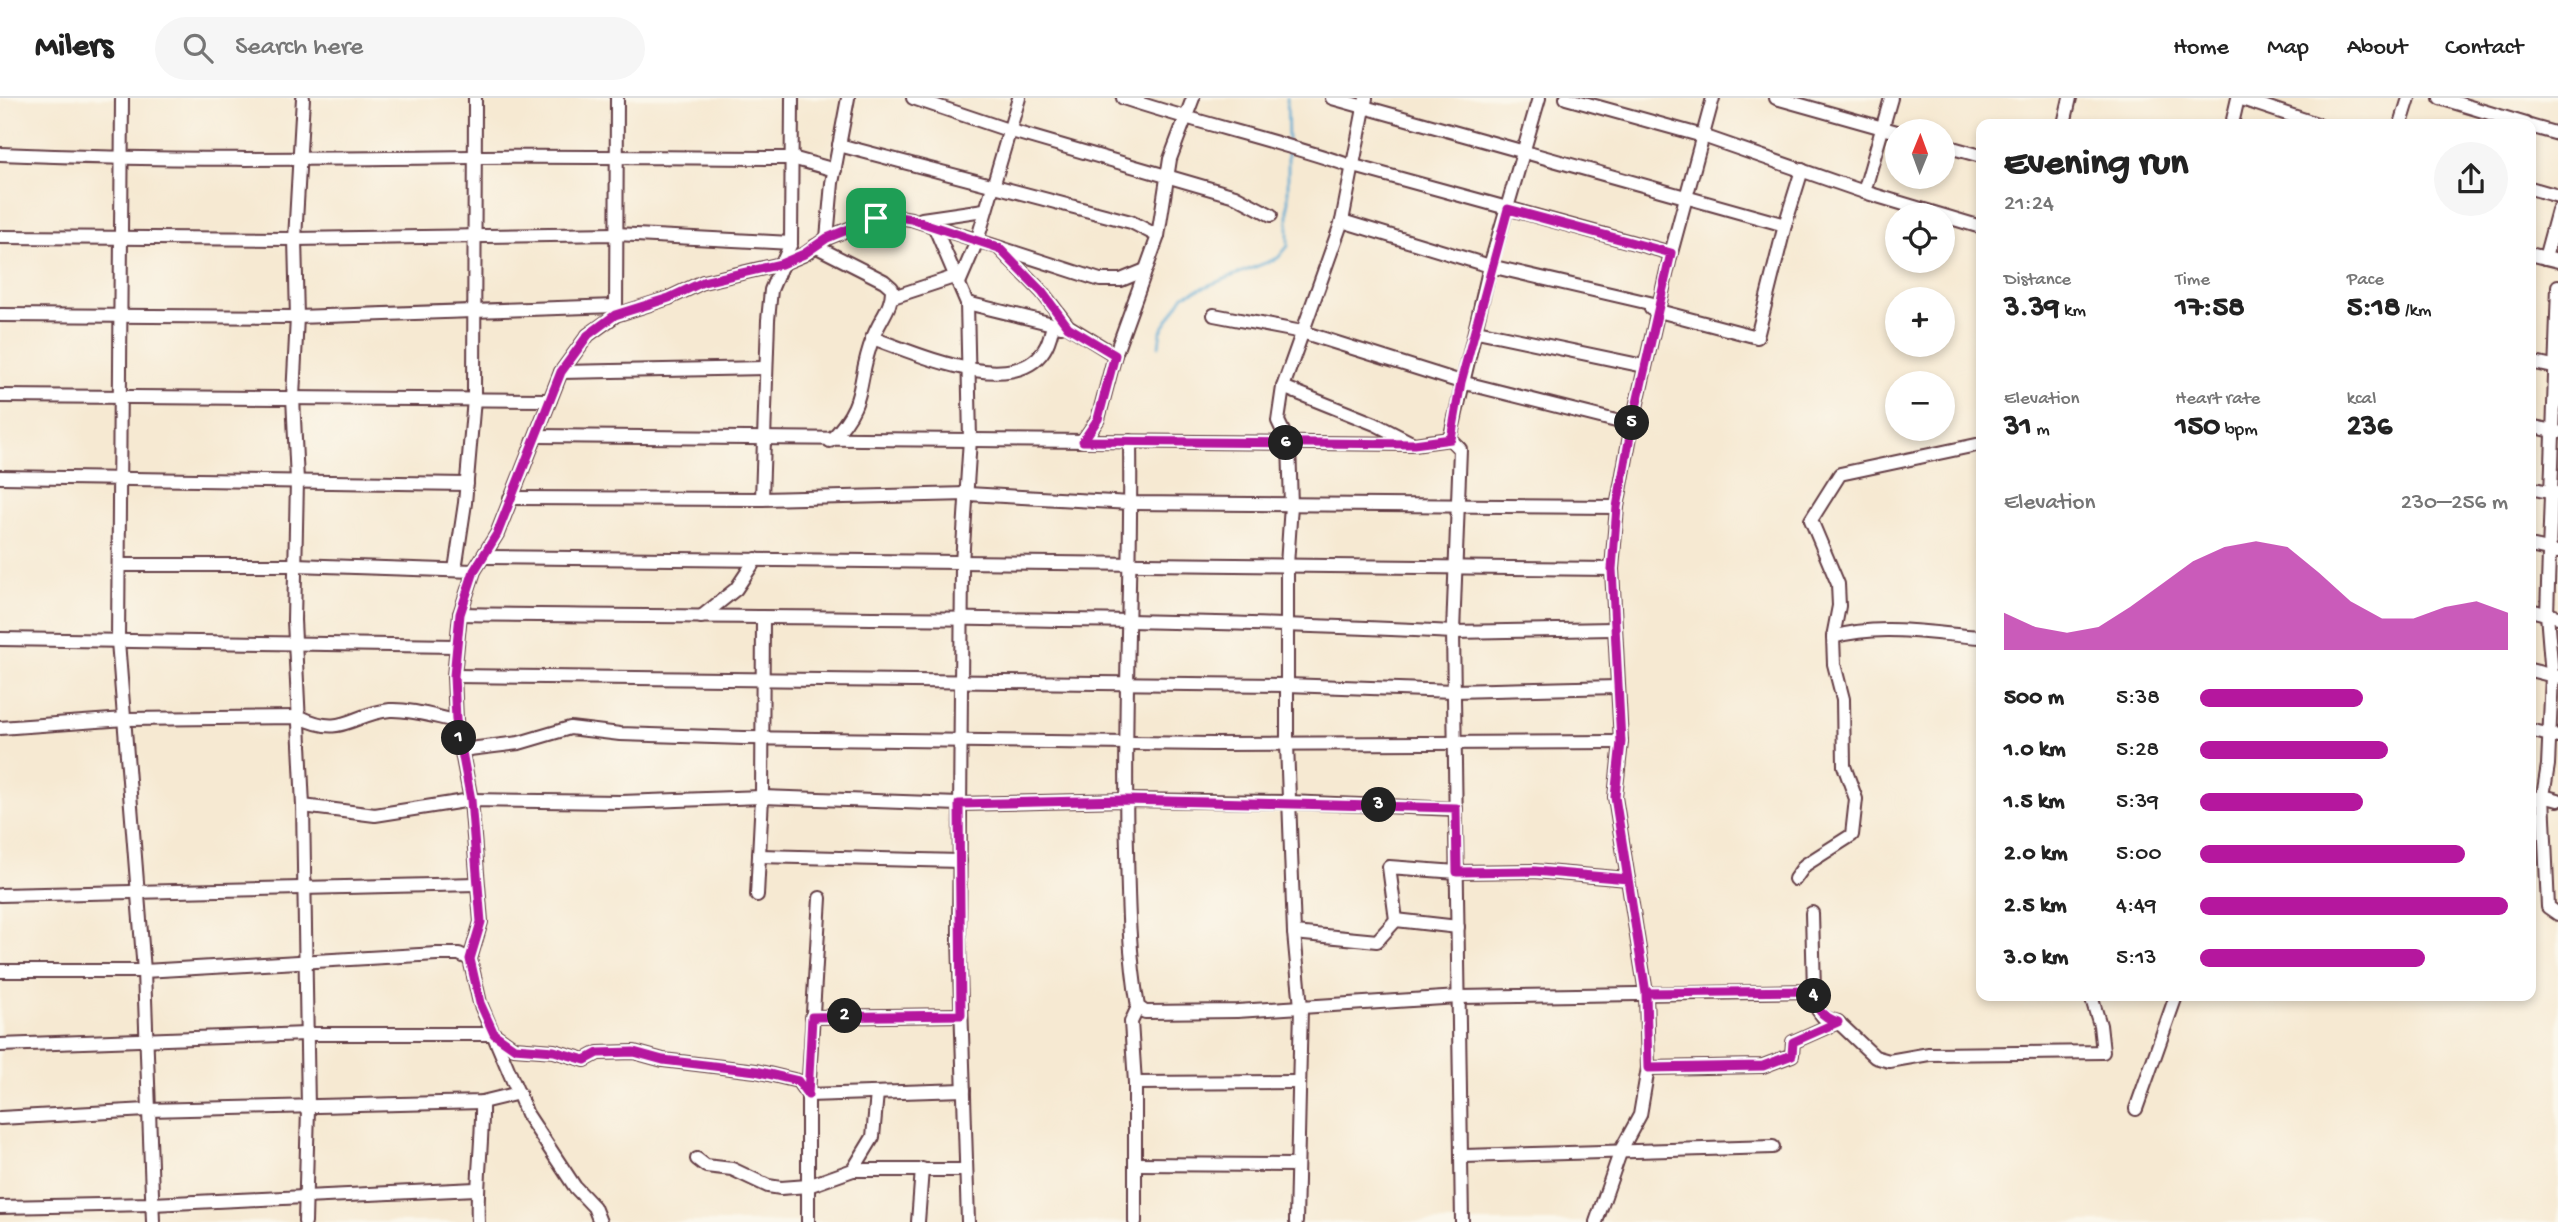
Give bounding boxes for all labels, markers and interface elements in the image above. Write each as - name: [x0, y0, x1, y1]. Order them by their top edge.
- search box: [155, 17, 645, 80]
- text: Milers: [35, 29, 113, 67]
- icon: search: [179, 29, 217, 67]
- text: Search here: [235, 33, 363, 64]
- text: Home: [2173, 34, 2229, 63]
- text: Map: [2267, 34, 2309, 63]
- text: About: [2347, 34, 2407, 63]
- text: Contact: [2445, 34, 2523, 63]
- north arrow: [1885, 119, 1955, 189]
- map controls: [1885, 119, 1955, 441]
- button: share: [2434, 142, 2508, 216]
- text: Evening run: [2004, 143, 2188, 187]
- pin: [846, 188, 906, 248]
- text: 21:24: [2004, 191, 2054, 218]
- icon: arrive: [857, 199, 895, 237]
- button: locate: [1885, 203, 1955, 273]
- text: Distance: [2004, 269, 2071, 292]
- text: Time: [2175, 269, 2210, 292]
- text: Pace: [2347, 269, 2384, 292]
- button: +: [1885, 287, 1955, 357]
- text: 3.39: [2004, 292, 2060, 327]
- text: 17:58: [2175, 292, 2245, 327]
- text: 5:18: [2347, 292, 2400, 327]
- text: km: [2060, 300, 2086, 323]
- text: /km: [2400, 300, 2431, 323]
- button: −: [1885, 371, 1955, 441]
- text: Elevation: [2004, 388, 2080, 411]
- text: Heart rate: [2175, 388, 2260, 411]
- text: kcal: [2347, 388, 2376, 411]
- pin: 5: [1614, 406, 1650, 440]
- text: 5: [1627, 411, 1637, 434]
- text: 31: [2004, 411, 2032, 446]
- text: 150: [2175, 411, 2220, 446]
- text: 236: [2347, 411, 2392, 446]
- text: m: [2032, 419, 2050, 442]
- text: bpm: [2220, 419, 2258, 442]
- pin: 6: [1268, 426, 1304, 460]
- text: 6: [1281, 431, 1290, 454]
- text: Elevation: [2004, 490, 2095, 517]
- text: 230–256 m: [2401, 490, 2508, 517]
- text: 500 m: [2004, 685, 2064, 712]
- text: 5:38: [2116, 685, 2160, 712]
- pin: 1: [442, 720, 476, 756]
- text: 1: [455, 726, 462, 749]
- text: 1.0 km: [2004, 737, 2066, 764]
- text: 5:28: [2116, 737, 2159, 764]
- pin: 3: [1362, 788, 1396, 822]
- text: 1.5 km: [2004, 789, 2065, 816]
- text: 5:39: [2116, 789, 2159, 816]
- text: 3: [1374, 793, 1383, 816]
- text: 2.0 km: [2004, 841, 2068, 868]
- text: 5:00: [2116, 841, 2161, 868]
- text: 2.5 km: [2004, 893, 2067, 920]
- text: 4:49: [2116, 893, 2157, 920]
- text: 3.0 km: [2004, 945, 2068, 972]
- text: 5:13: [2116, 945, 2157, 972]
- pin: 4: [1797, 978, 1832, 1014]
- text: 4: [1809, 984, 1818, 1007]
- pin: 2: [828, 998, 862, 1034]
- text: 2: [840, 1004, 849, 1027]

